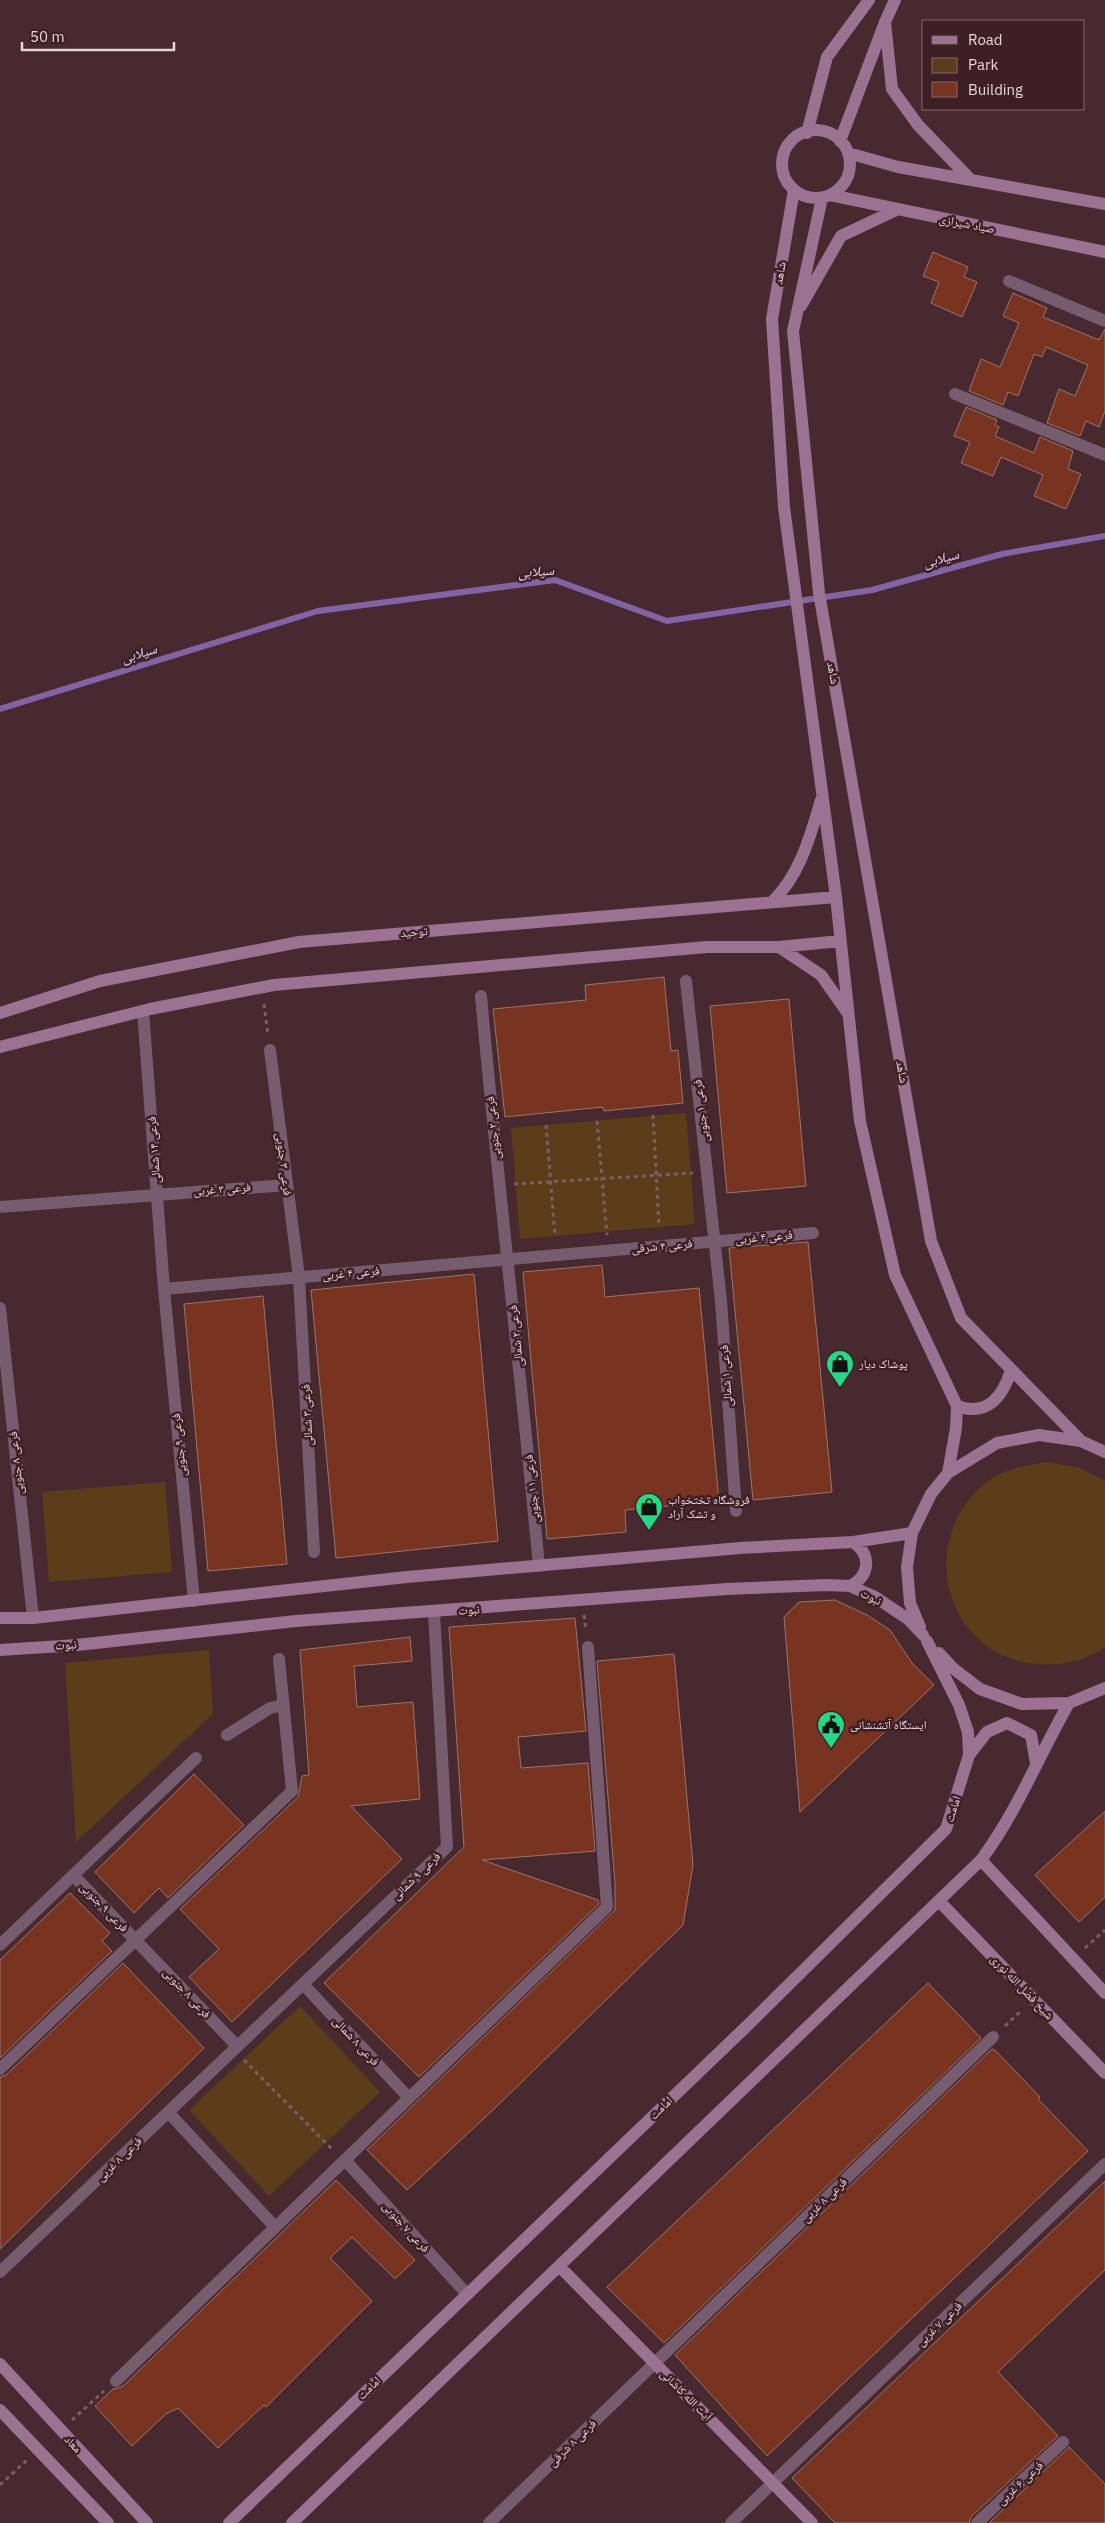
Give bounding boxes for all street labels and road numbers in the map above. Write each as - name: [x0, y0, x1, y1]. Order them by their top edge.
- street label: صیاد شیرازی: [938, 211, 996, 236]
- street label: شاهد: [770, 260, 789, 285]
- street label: شاهد: [824, 660, 843, 686]
- street label: توحید: [400, 923, 429, 940]
- street label: شاهد: [893, 1059, 912, 1085]
- street label: فرعی ۱ جنوبی: [689, 1079, 712, 1144]
- street label: فرعی ۲ جنوبی: [482, 1096, 504, 1160]
- street label: فرعی ۱۴ شمالی: [144, 1116, 163, 1184]
- street label: فرعی ۳ جنوبی: [273, 1131, 296, 1196]
- street label: فرعی ۳ غربی: [193, 1179, 251, 1198]
- street label: فرعی ۴ غربی: [735, 1227, 793, 1247]
- street label: فرعی ۴ شرقی: [631, 1235, 693, 1256]
- street label: فرعی ۴ غربی: [322, 1263, 380, 1283]
- street label: فرعی ۲ شمالی: [505, 1304, 526, 1368]
- street label: فرعی ۱ شمالی: [716, 1345, 735, 1407]
- street label: فرعی ۳ شمالی: [297, 1384, 316, 1446]
- street label: فرعی ۹ جنوبی: [168, 1413, 190, 1477]
- street label: فرعی ۸ جنوبی: [5, 1431, 27, 1495]
- street label: فرعی ۱۱ جنوبی: [520, 1454, 543, 1524]
- street label: نبوت: [858, 1585, 884, 1608]
- street label: نبوت: [458, 1601, 480, 1618]
- street label: نبوت: [55, 1636, 77, 1653]
- street label: امامت: [941, 1794, 964, 1824]
- street label: فرعی ۹ شمالی: [388, 1849, 443, 1903]
- street label: فرعی ۹ جنوبی: [77, 1879, 132, 1935]
- street label: شیخ فضل الله نوری: [987, 1951, 1057, 2023]
- street label: فرعی ۸ جنوبی: [160, 1964, 215, 2021]
- street label: فرعی ۸ شمالی: [330, 2013, 383, 2068]
- street label: امامت: [646, 2093, 676, 2122]
- street label: فرعی ۸ غربی: [93, 2133, 145, 2184]
- street label: فرعی ۸ غربی: [798, 2174, 850, 2225]
- street label: فرعی ۷ جنوبی: [379, 2198, 433, 2256]
- street label: فرعی ۷ غربی: [913, 2298, 965, 2349]
- street label: آیت الله کاشانی: [657, 2366, 716, 2424]
- street label: امامت: [354, 2373, 384, 2402]
- street label: فرعی ۸ شرقی: [544, 2416, 599, 2469]
- street label: معاد: [62, 2432, 85, 2456]
- street label: فرعی ۶ غربی: [993, 2457, 1046, 2508]

